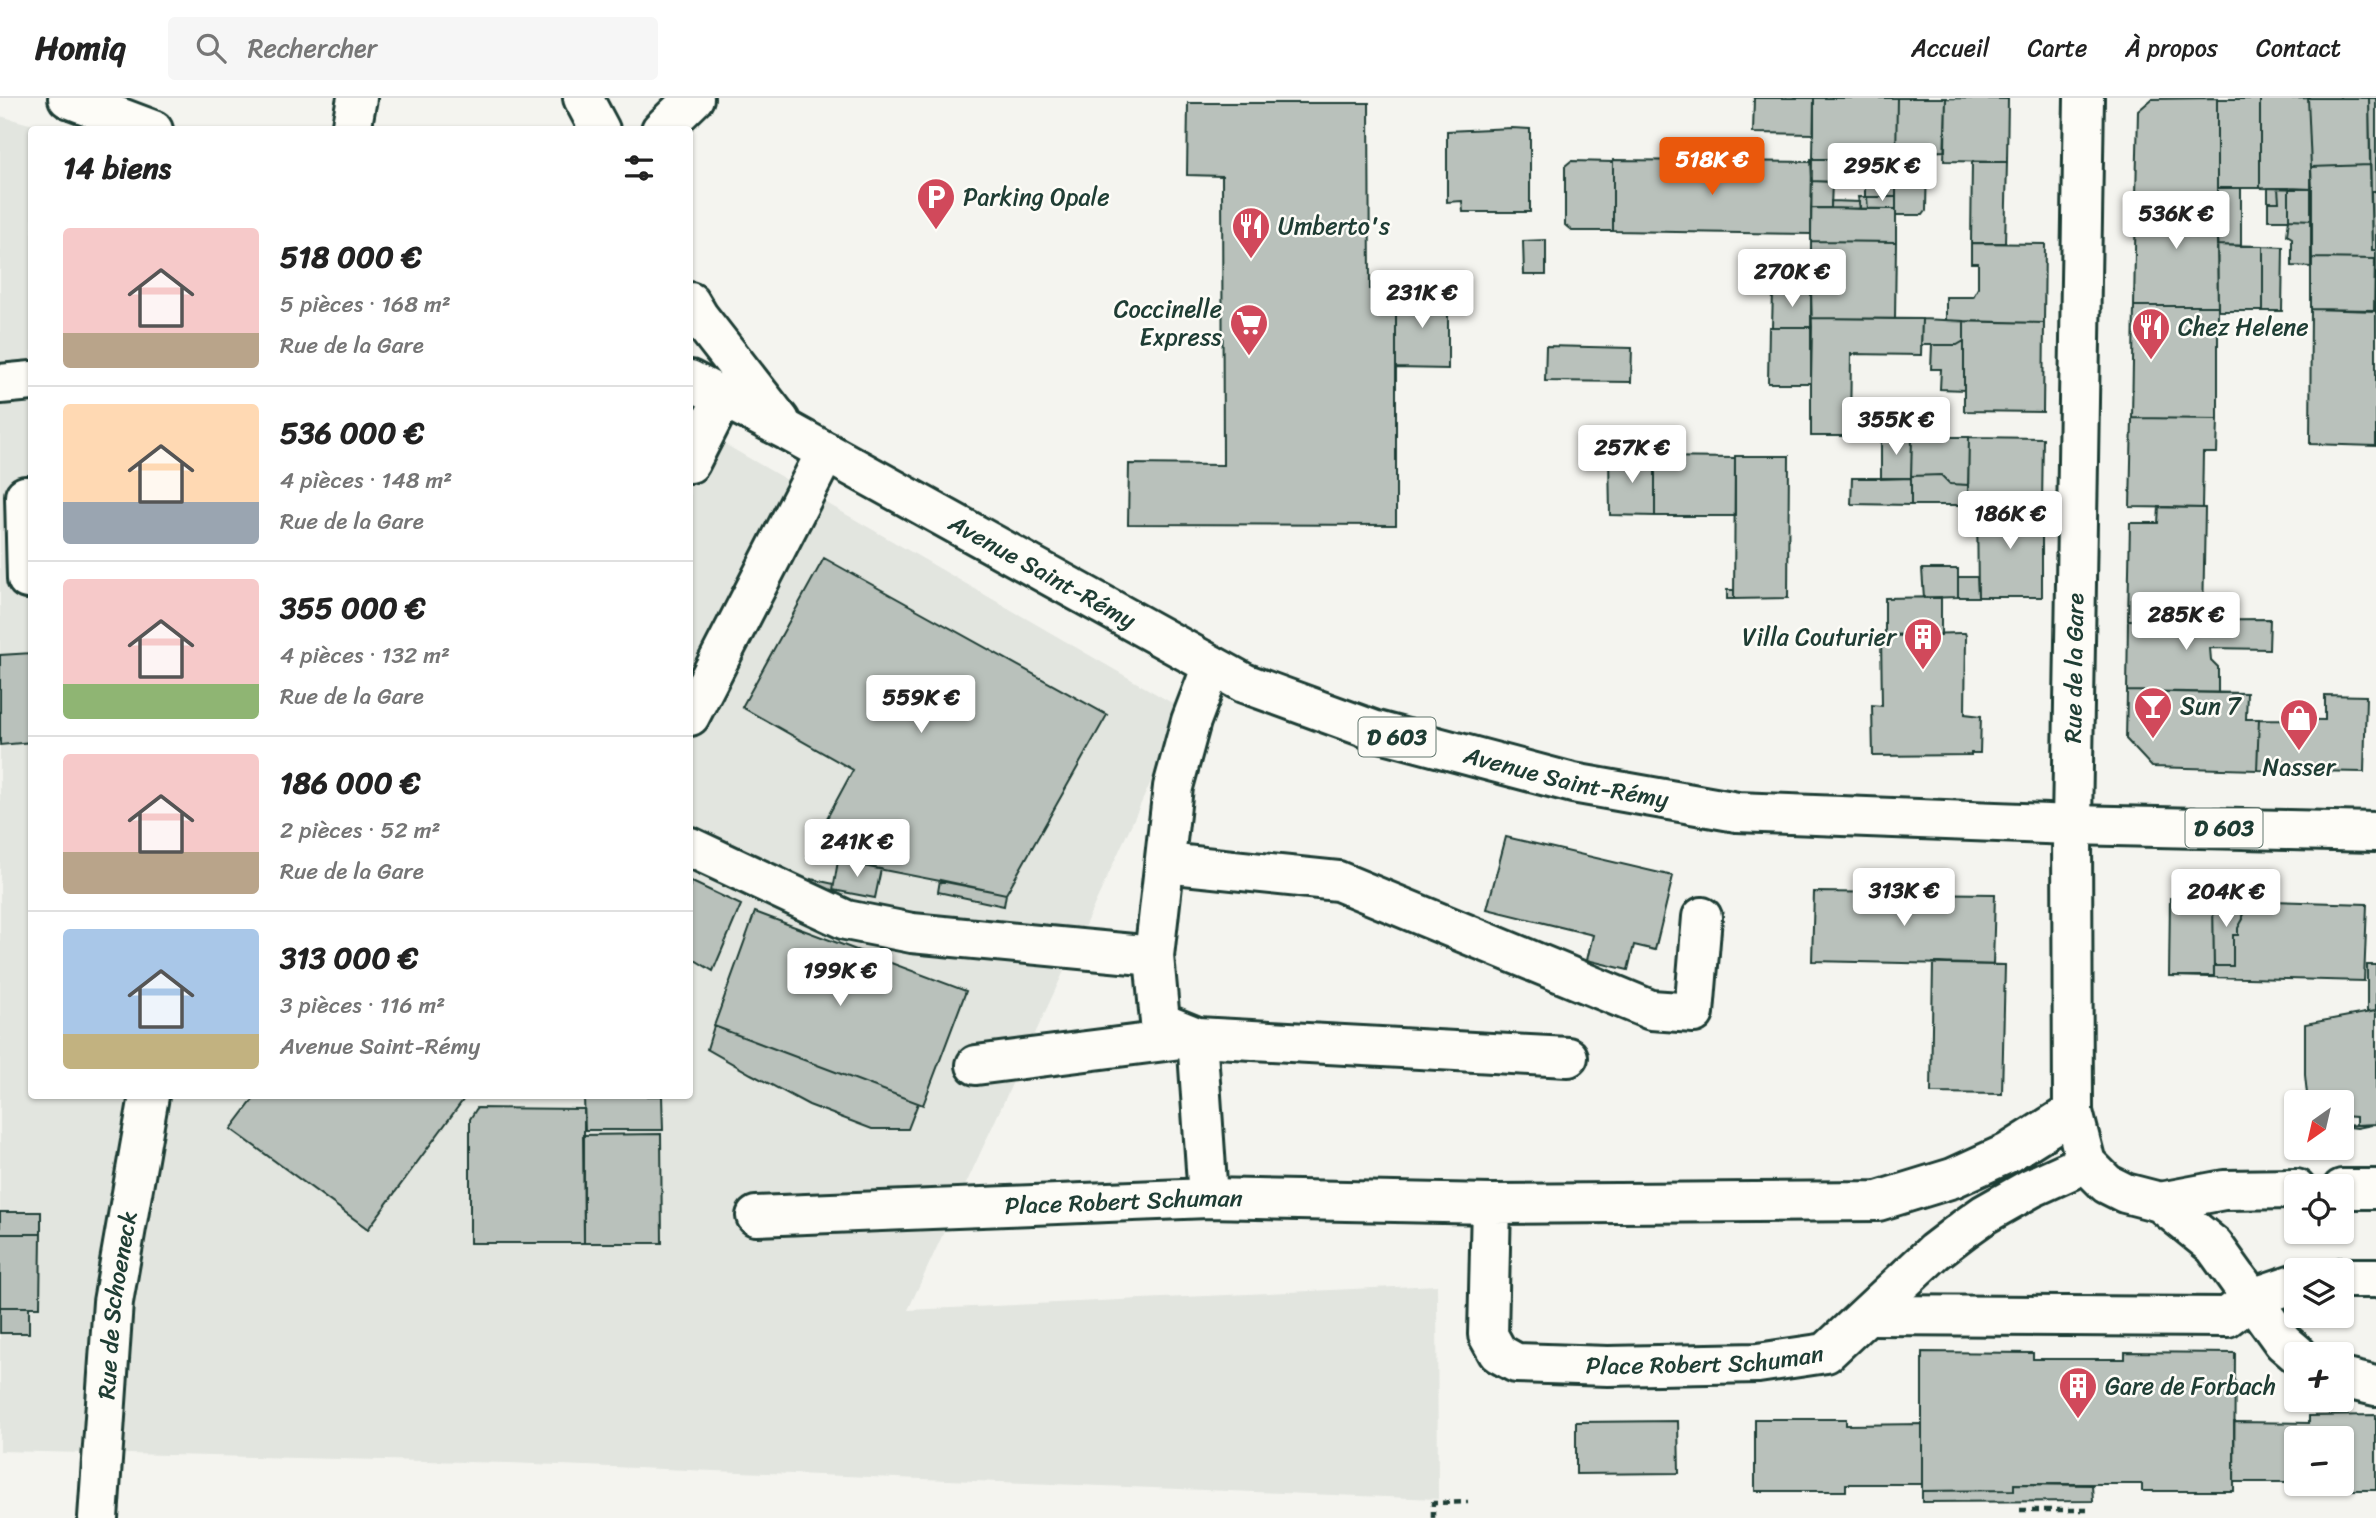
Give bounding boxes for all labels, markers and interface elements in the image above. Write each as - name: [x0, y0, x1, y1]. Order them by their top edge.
- search box: [168, 17, 658, 80]
- text: Homiq: [35, 19, 126, 77]
- text: Rechercher: [248, 25, 377, 71]
- text: Accueil: [1911, 27, 1990, 69]
- text: Carte: [2028, 27, 2087, 69]
- text: À propos: [2125, 27, 2218, 69]
- text: Contact: [2256, 27, 2341, 69]
- icon: search: [192, 29, 230, 67]
- pin: 518K €: [1655, 138, 1769, 197]
- text: 518K €: [1675, 139, 1749, 180]
- text: 14 biens: [63, 141, 171, 195]
- pin: 295K €: [1825, 144, 1939, 203]
- text: 295K €: [1844, 145, 1920, 186]
- icon: filters: [620, 149, 658, 187]
- parking icon: Parking Opale: [915, 176, 957, 231]
- place label: Parking Opale: [963, 176, 1110, 218]
- pin: 536K €: [2119, 192, 2233, 251]
- text: 536K €: [2139, 193, 2213, 234]
- restaurant icon: Umberto's: [1230, 205, 1272, 260]
- place label: Umberto's: [1278, 205, 1390, 247]
- text: 518 000 €: [280, 230, 422, 284]
- pin: 270K €: [1735, 250, 1849, 309]
- text: 270K €: [1754, 251, 1830, 292]
- icon: home: [119, 256, 203, 340]
- pin: 231K €: [1365, 271, 1479, 330]
- text: 231K €: [1386, 272, 1458, 313]
- text: 5 pièces · 168 m²: [280, 284, 451, 325]
- place label: Coccinelle Express: [1114, 288, 1222, 358]
- supermarket icon: Coccinelle Express: [1228, 302, 1270, 357]
- restaurant icon: Chez Helene: [2130, 306, 2172, 361]
- place label: Chez Helene: [2178, 306, 2309, 348]
- text: Rue de la Gare: [280, 325, 424, 366]
- pin: 355K €: [1839, 398, 1953, 457]
- text: 355K €: [1858, 399, 1934, 440]
- text: 536 000 €: [280, 406, 424, 460]
- pin: 257K €: [1575, 426, 1689, 485]
- text: 257K €: [1594, 427, 1670, 468]
- icon: home: [119, 432, 203, 516]
- text: 4 pièces · 148 m²: [280, 460, 452, 501]
- pin: 186K €: [1953, 491, 2067, 551]
- text: 186K €: [1974, 493, 2046, 534]
- text: Rue de la Gare: [280, 501, 424, 542]
- street label: Avenue Saint-Rémy: [940, 502, 1144, 641]
- text: 355 000 €: [280, 581, 426, 635]
- street label: Rue de la Gare: [2052, 592, 2096, 743]
- pin: 285K €: [2129, 592, 2243, 652]
- text: 285K €: [2148, 594, 2224, 635]
- icon: home: [119, 607, 203, 691]
- place label: Villa Couturier: [1742, 616, 1898, 658]
- building icon: Villa Couturier: [1902, 616, 1944, 671]
- text: 4 pièces · 132 m²: [280, 635, 450, 676]
- text: Rue de la Gare: [280, 676, 424, 717]
- pin: 559K €: [864, 676, 978, 735]
- text: 559K €: [882, 677, 960, 718]
- bar icon: Sun 7: [2132, 685, 2174, 740]
- place label: Sun 7: [2180, 685, 2242, 727]
- shop icon: Nasser: [2278, 697, 2320, 752]
- road number: D 603: [1358, 718, 1436, 757]
- street label: Avenue Saint-Rémy: [1458, 734, 1673, 821]
- place label: Nasser: [2263, 746, 2337, 788]
- text: 186 000 €: [280, 756, 420, 810]
- icon: home: [119, 782, 203, 866]
- road number: D 603: [2186, 808, 2262, 848]
- text: 2 pièces · 52 m²: [280, 810, 440, 851]
- pin: 241K €: [800, 820, 914, 879]
- text: 241K €: [821, 821, 893, 862]
- text: Rue de la Gare: [280, 851, 424, 892]
- pin: 313K €: [1847, 868, 1961, 928]
- text: 313K €: [1869, 870, 1939, 911]
- pin: 204K €: [2169, 870, 2283, 929]
- text: 204K €: [2187, 871, 2265, 912]
- text: 313 000 €: [280, 931, 418, 985]
- pin: 199K €: [783, 948, 897, 1008]
- text: 199K €: [803, 950, 877, 991]
- icon: home: [119, 957, 203, 1041]
- text: 3 pièces · 116 m²: [280, 985, 445, 1026]
- text: Avenue Saint-Rémy: [280, 1026, 480, 1067]
- north arrow: [2284, 1090, 2354, 1160]
- map controls: [2284, 1090, 2354, 1496]
- button: locate: [2284, 1174, 2354, 1244]
- street label: Place Robert Schuman: [1004, 1177, 1243, 1227]
- street label: Rue de Schoeneck: [85, 1207, 150, 1401]
- button: layers: [2284, 1258, 2354, 1328]
- street label: Place Robert Schuman: [1585, 1333, 1827, 1387]
- button: +: [2284, 1342, 2354, 1412]
- building icon: Gare de Forbach: [2057, 1365, 2099, 1420]
- place label: Gare de Forbach: [2105, 1365, 2276, 1407]
- button: −: [2284, 1426, 2354, 1496]

